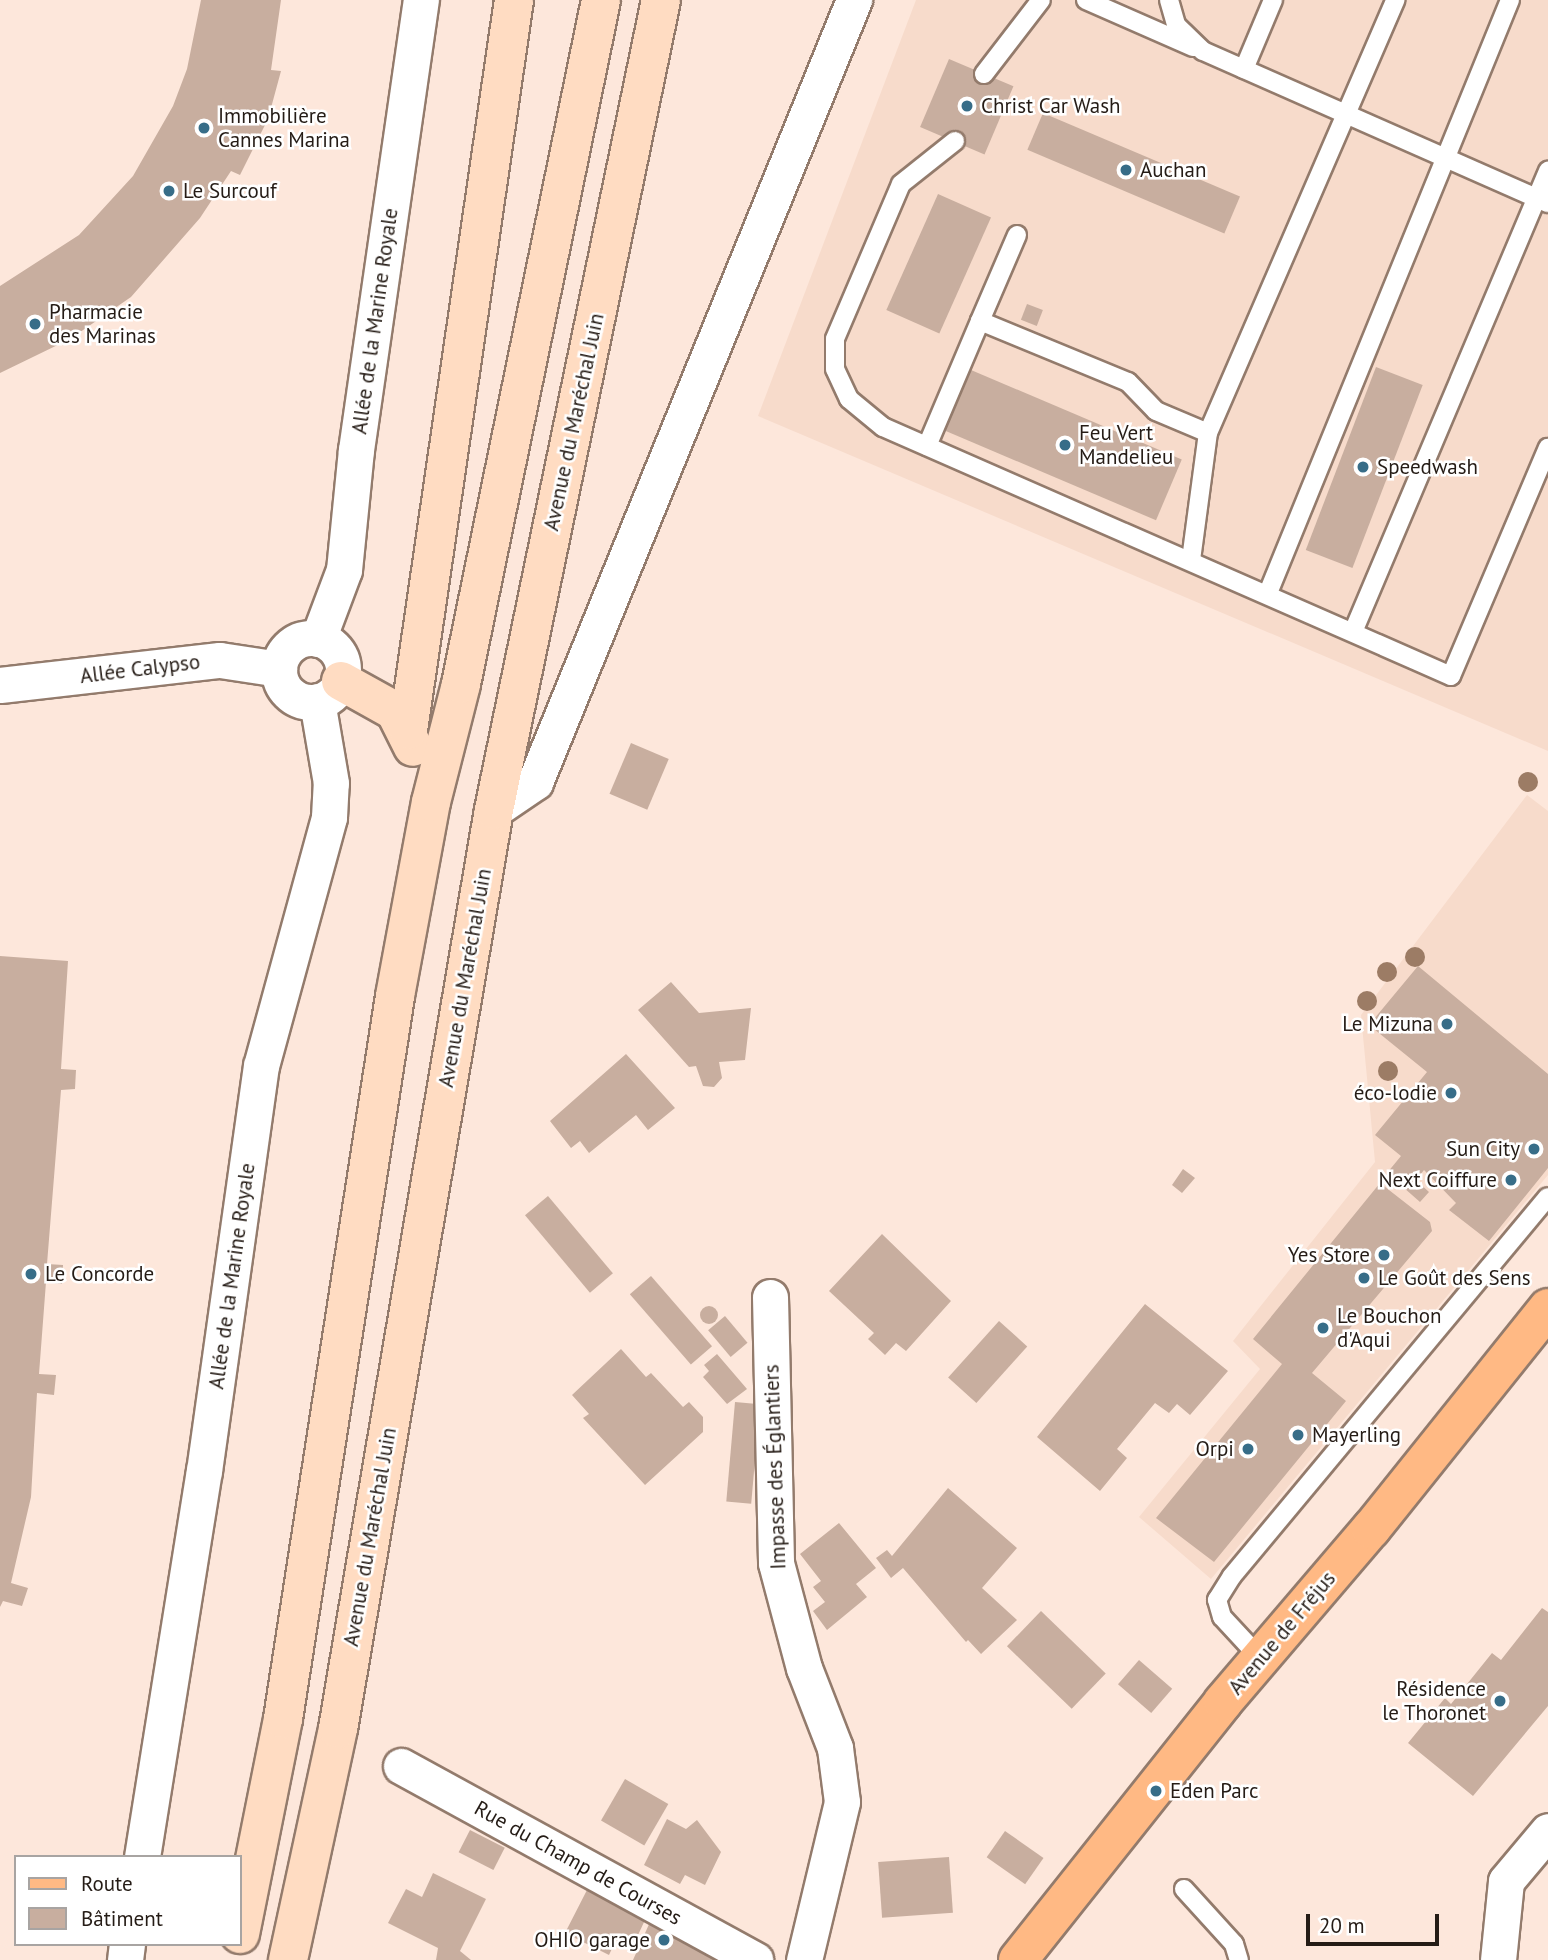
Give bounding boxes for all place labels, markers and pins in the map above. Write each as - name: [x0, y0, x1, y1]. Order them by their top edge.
- place label: Christ Car Wash: [981, 93, 1121, 119]
- marker: Christ Car Wash: [959, 98, 975, 114]
- place label: Immobilière Cannes Marina: [218, 103, 350, 153]
- marker: Immobilière Cannes Marina: [196, 120, 212, 136]
- place label: Auchan: [1140, 157, 1206, 183]
- marker: Auchan: [1118, 162, 1134, 178]
- place label: Le Surcouf: [183, 178, 277, 204]
- marker: Le Surcouf: [161, 183, 177, 199]
- place label: Pharmacie des Marinas: [49, 299, 156, 349]
- marker: Pharmacie des Marinas: [27, 316, 43, 332]
- place label: Feu Vert Mandelieu: [1079, 420, 1173, 470]
- marker: Feu Vert Mandelieu: [1057, 437, 1073, 453]
- place label: Speedwash: [1377, 454, 1478, 480]
- marker: Speedwash: [1355, 459, 1371, 475]
- place label: Le Mizuna: [1342, 1011, 1433, 1037]
- marker: Le Mizuna: [1439, 1016, 1455, 1032]
- place label: éco-lodie: [1354, 1080, 1437, 1106]
- marker: éco-lodie: [1443, 1085, 1459, 1101]
- place label: Sun City: [1446, 1136, 1520, 1162]
- marker: Sun City: [1526, 1141, 1542, 1157]
- place label: Next Coiffure: [1378, 1167, 1497, 1193]
- marker: Next Coiffure: [1503, 1172, 1519, 1188]
- place label: Yes Store: [1288, 1242, 1370, 1268]
- marker: Yes Store: [1376, 1247, 1392, 1263]
- place label: Le Concorde: [45, 1261, 154, 1287]
- place label: Le Goût des Sens: [1378, 1265, 1531, 1291]
- marker: Le Concorde: [23, 1266, 39, 1282]
- marker: Le Goût des Sens: [1356, 1270, 1372, 1286]
- place label: Le Bouchon d'Aqui: [1337, 1303, 1441, 1353]
- marker: Le Bouchon d'Aqui: [1315, 1320, 1331, 1336]
- place label: Mayerling: [1312, 1422, 1401, 1448]
- marker: Mayerling: [1290, 1427, 1306, 1443]
- place label: Orpi: [1196, 1436, 1234, 1462]
- marker: Orpi: [1240, 1441, 1256, 1457]
- place label: Résidence le Thoronet: [1382, 1676, 1486, 1726]
- marker: Résidence le Thoronet: [1492, 1693, 1508, 1709]
- place label: Eden Parc: [1170, 1778, 1258, 1804]
- marker: Eden Parc: [1148, 1783, 1164, 1799]
- place label: OHIO garage: [534, 1927, 650, 1953]
- marker: OHIO garage: [656, 1932, 672, 1948]

